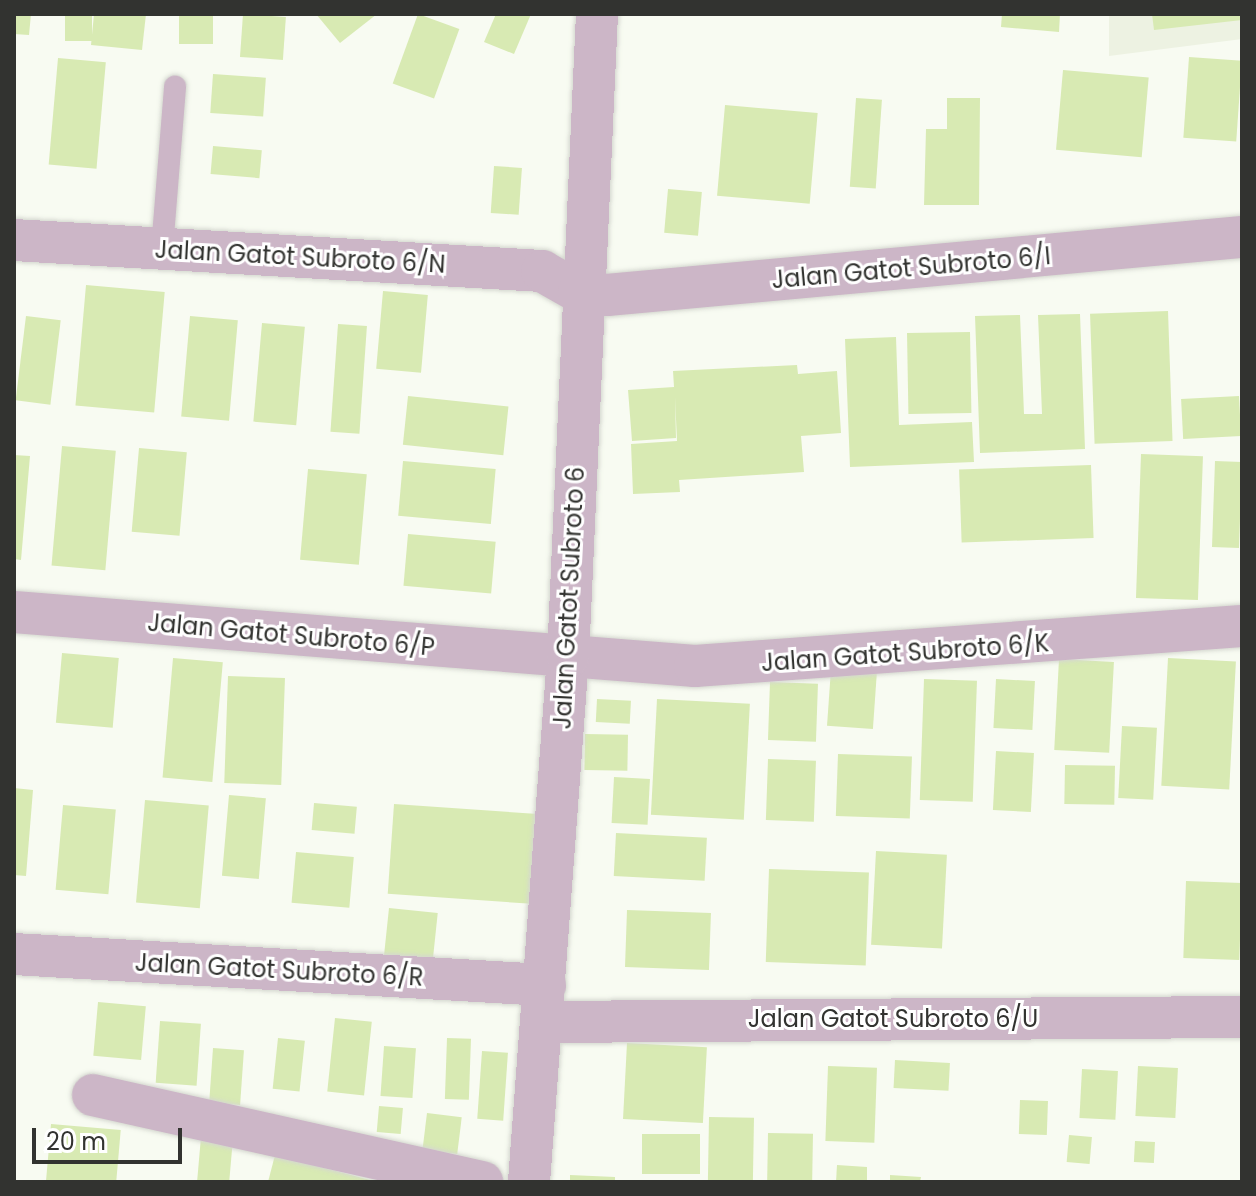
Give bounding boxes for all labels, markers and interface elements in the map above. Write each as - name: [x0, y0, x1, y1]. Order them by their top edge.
- street label: Jalan Gatot Subroto 6/N: [154, 235, 446, 279]
- street label: Jalan Gatot Subroto 6/I: [770, 241, 1052, 295]
- street label: Jalan Gatot Subroto 6: [548, 466, 590, 730]
- street label: Jalan Gatot Subroto 6/P: [146, 608, 436, 662]
- street label: Jalan Gatot Subroto 6/K: [760, 629, 1050, 677]
- street label: Jalan Gatot Subroto 6/R: [134, 948, 424, 992]
- street label: Jalan Gatot Subroto 6/U: [748, 1005, 1038, 1033]
- scale bar: [36, 1112, 186, 1162]
- text: 20 m: [46, 1125, 106, 1158]

